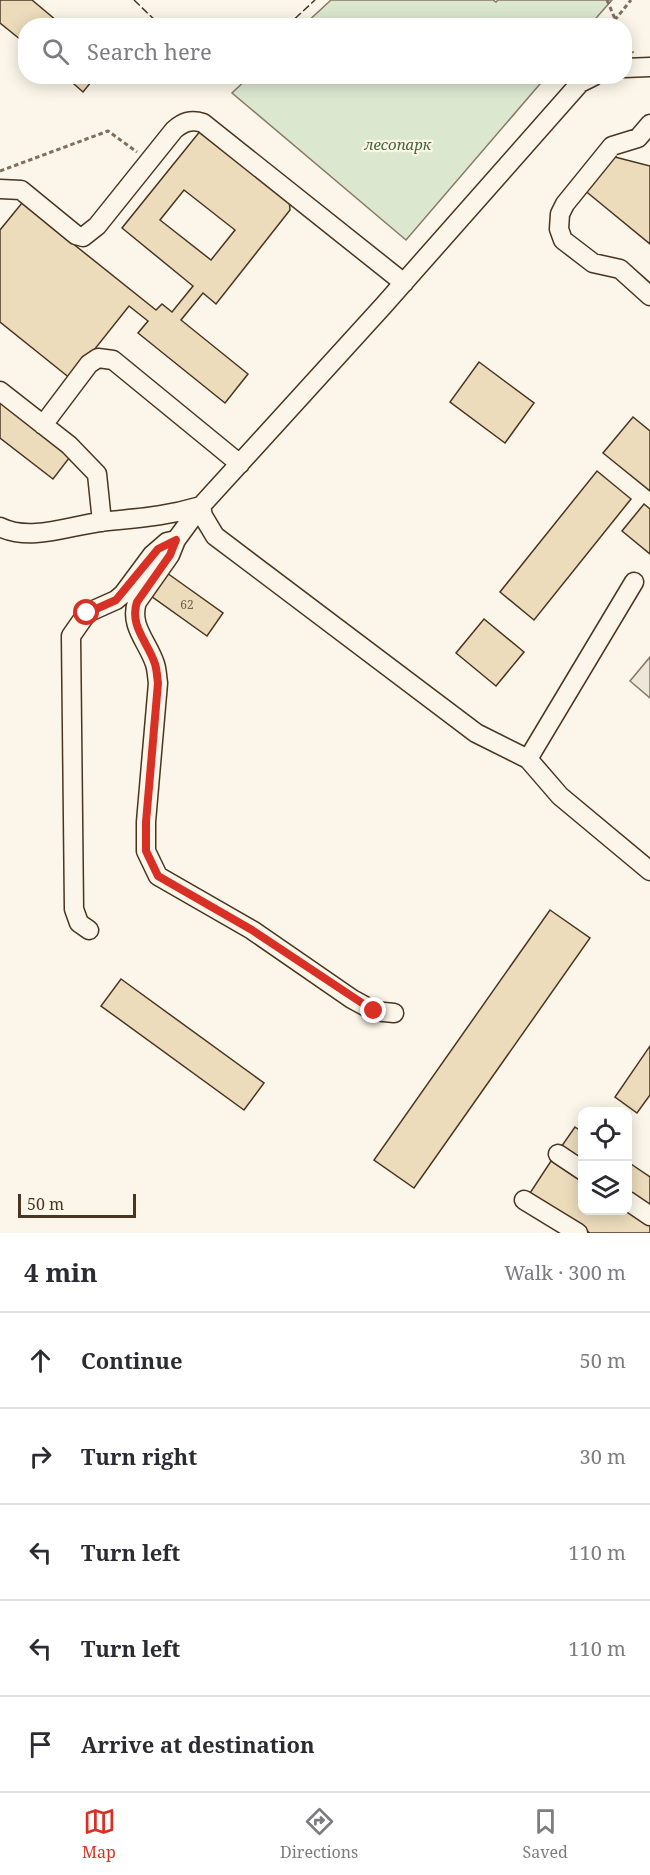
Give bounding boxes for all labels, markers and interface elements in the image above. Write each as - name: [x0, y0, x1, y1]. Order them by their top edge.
- search box: [18, 18, 632, 84]
- icon: search: [39, 35, 72, 68]
- text: Search here: [87, 36, 212, 66]
- park label: лесопарк: [364, 134, 432, 154]
- house number: 62: [180, 596, 194, 613]
- route start: [73, 599, 99, 625]
- route end: [360, 997, 386, 1023]
- map controls: [578, 1107, 632, 1215]
- button: locate: [578, 1107, 632, 1161]
- button: layers: [578, 1161, 632, 1215]
- scale bar: [18, 1191, 136, 1218]
- text: 50 m: [27, 1193, 64, 1215]
- text: 4 min: [24, 1254, 98, 1290]
- text: Walk · 300 m: [504, 1259, 626, 1286]
- icon: ahead: [24, 1344, 57, 1377]
- text: Continue: [81, 1345, 183, 1375]
- text: 50 m: [580, 1347, 626, 1374]
- icon: right: [24, 1440, 57, 1473]
- text: Turn right: [81, 1441, 197, 1471]
- text: 30 m: [580, 1443, 626, 1470]
- icon: left: [24, 1536, 57, 1569]
- text: Turn left: [81, 1537, 180, 1567]
- text: 110 m: [568, 1539, 626, 1566]
- icon: left: [24, 1632, 57, 1665]
- text: Turn left: [81, 1633, 180, 1663]
- text: 110 m: [568, 1635, 626, 1662]
- icon: arrive: [24, 1728, 57, 1761]
- text: Arrive at destination: [81, 1729, 315, 1759]
- tab: Map: [82, 1805, 116, 1863]
- tab: Directions: [280, 1805, 358, 1863]
- tab: Saved: [523, 1805, 568, 1863]

